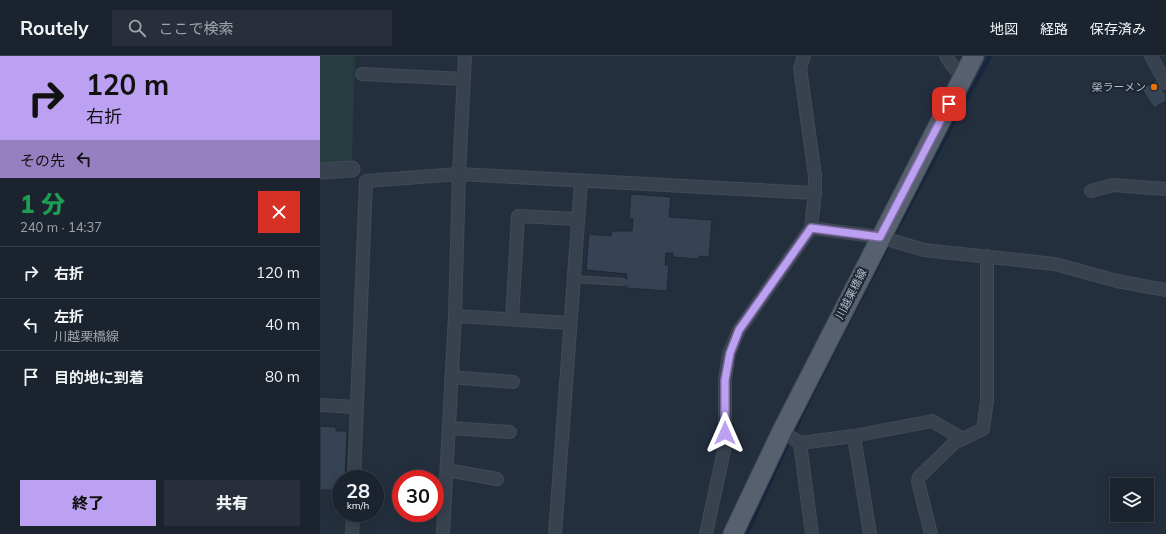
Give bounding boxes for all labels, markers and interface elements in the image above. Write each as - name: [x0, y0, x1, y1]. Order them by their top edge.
- search box: [112, 10, 392, 46]
- text: Routely: [20, 16, 88, 40]
- icon: search: [126, 17, 148, 39]
- text: ここで検索: [158, 19, 233, 38]
- text: 地図: [990, 20, 1018, 38]
- text: 経路: [1040, 20, 1068, 38]
- text: 保存済み: [1090, 20, 1146, 38]
- text: 120 m: [86, 67, 169, 102]
- icon: right: [20, 72, 72, 124]
- place label: 榮ラーメン: [1091, 80, 1146, 94]
- marker: 榮ラーメン: [1149, 82, 1159, 92]
- pin: [932, 87, 966, 121]
- icon: arrive: [938, 93, 960, 115]
- text: 右折: [86, 105, 122, 128]
- icon: left: [73, 148, 95, 170]
- text: その先: [20, 151, 65, 170]
- text: 1 分: [20, 189, 65, 219]
- button: close: [258, 191, 300, 233]
- text: 240 m · 14:37: [20, 219, 102, 235]
- icon: right: [20, 262, 42, 284]
- text: 120 m: [256, 263, 300, 282]
- text: 右折: [54, 264, 84, 283]
- street label: 川越栗橋線: [832, 266, 870, 322]
- text: 左折: [54, 307, 84, 326]
- icon: left: [20, 314, 42, 336]
- text: 40 m: [265, 315, 300, 334]
- text: 川越栗橋線: [54, 328, 119, 344]
- icon: arrive: [20, 366, 42, 388]
- text: 80 m: [265, 367, 300, 386]
- text: 目的地に到着: [54, 368, 144, 387]
- position arrow: [704, 412, 746, 454]
- speed limit sign: 30: [392, 470, 444, 522]
- text: 28: [346, 478, 370, 503]
- map controls: [1110, 478, 1154, 522]
- button: layers: [1110, 478, 1154, 522]
- button: 終了: [20, 480, 156, 526]
- button: 共有: [164, 480, 300, 526]
- text: km/h: [347, 499, 369, 512]

